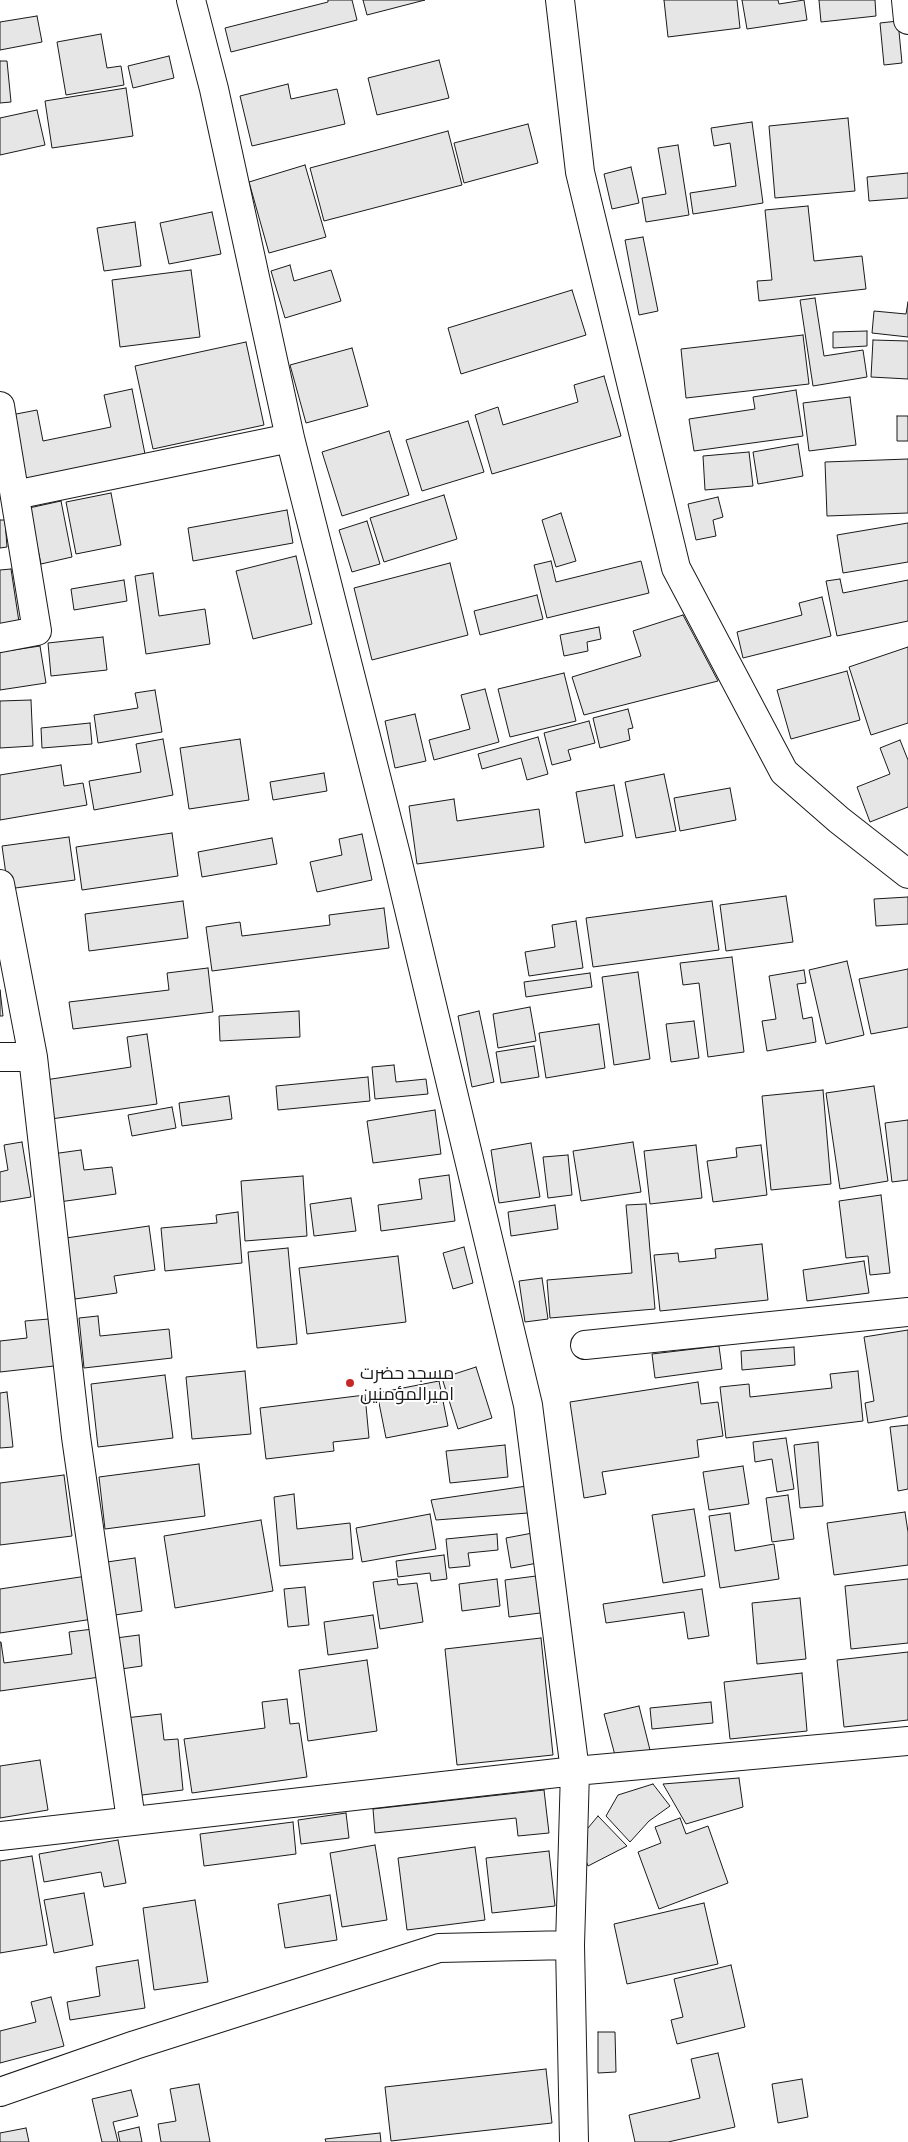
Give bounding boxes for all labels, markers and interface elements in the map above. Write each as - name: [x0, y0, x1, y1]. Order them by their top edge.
- place label: مسجد حضرت امیرالمؤمنین: [360, 1362, 454, 1405]
- marker: مسجد حضرت امیرالمؤمنین: [344, 1377, 356, 1389]

